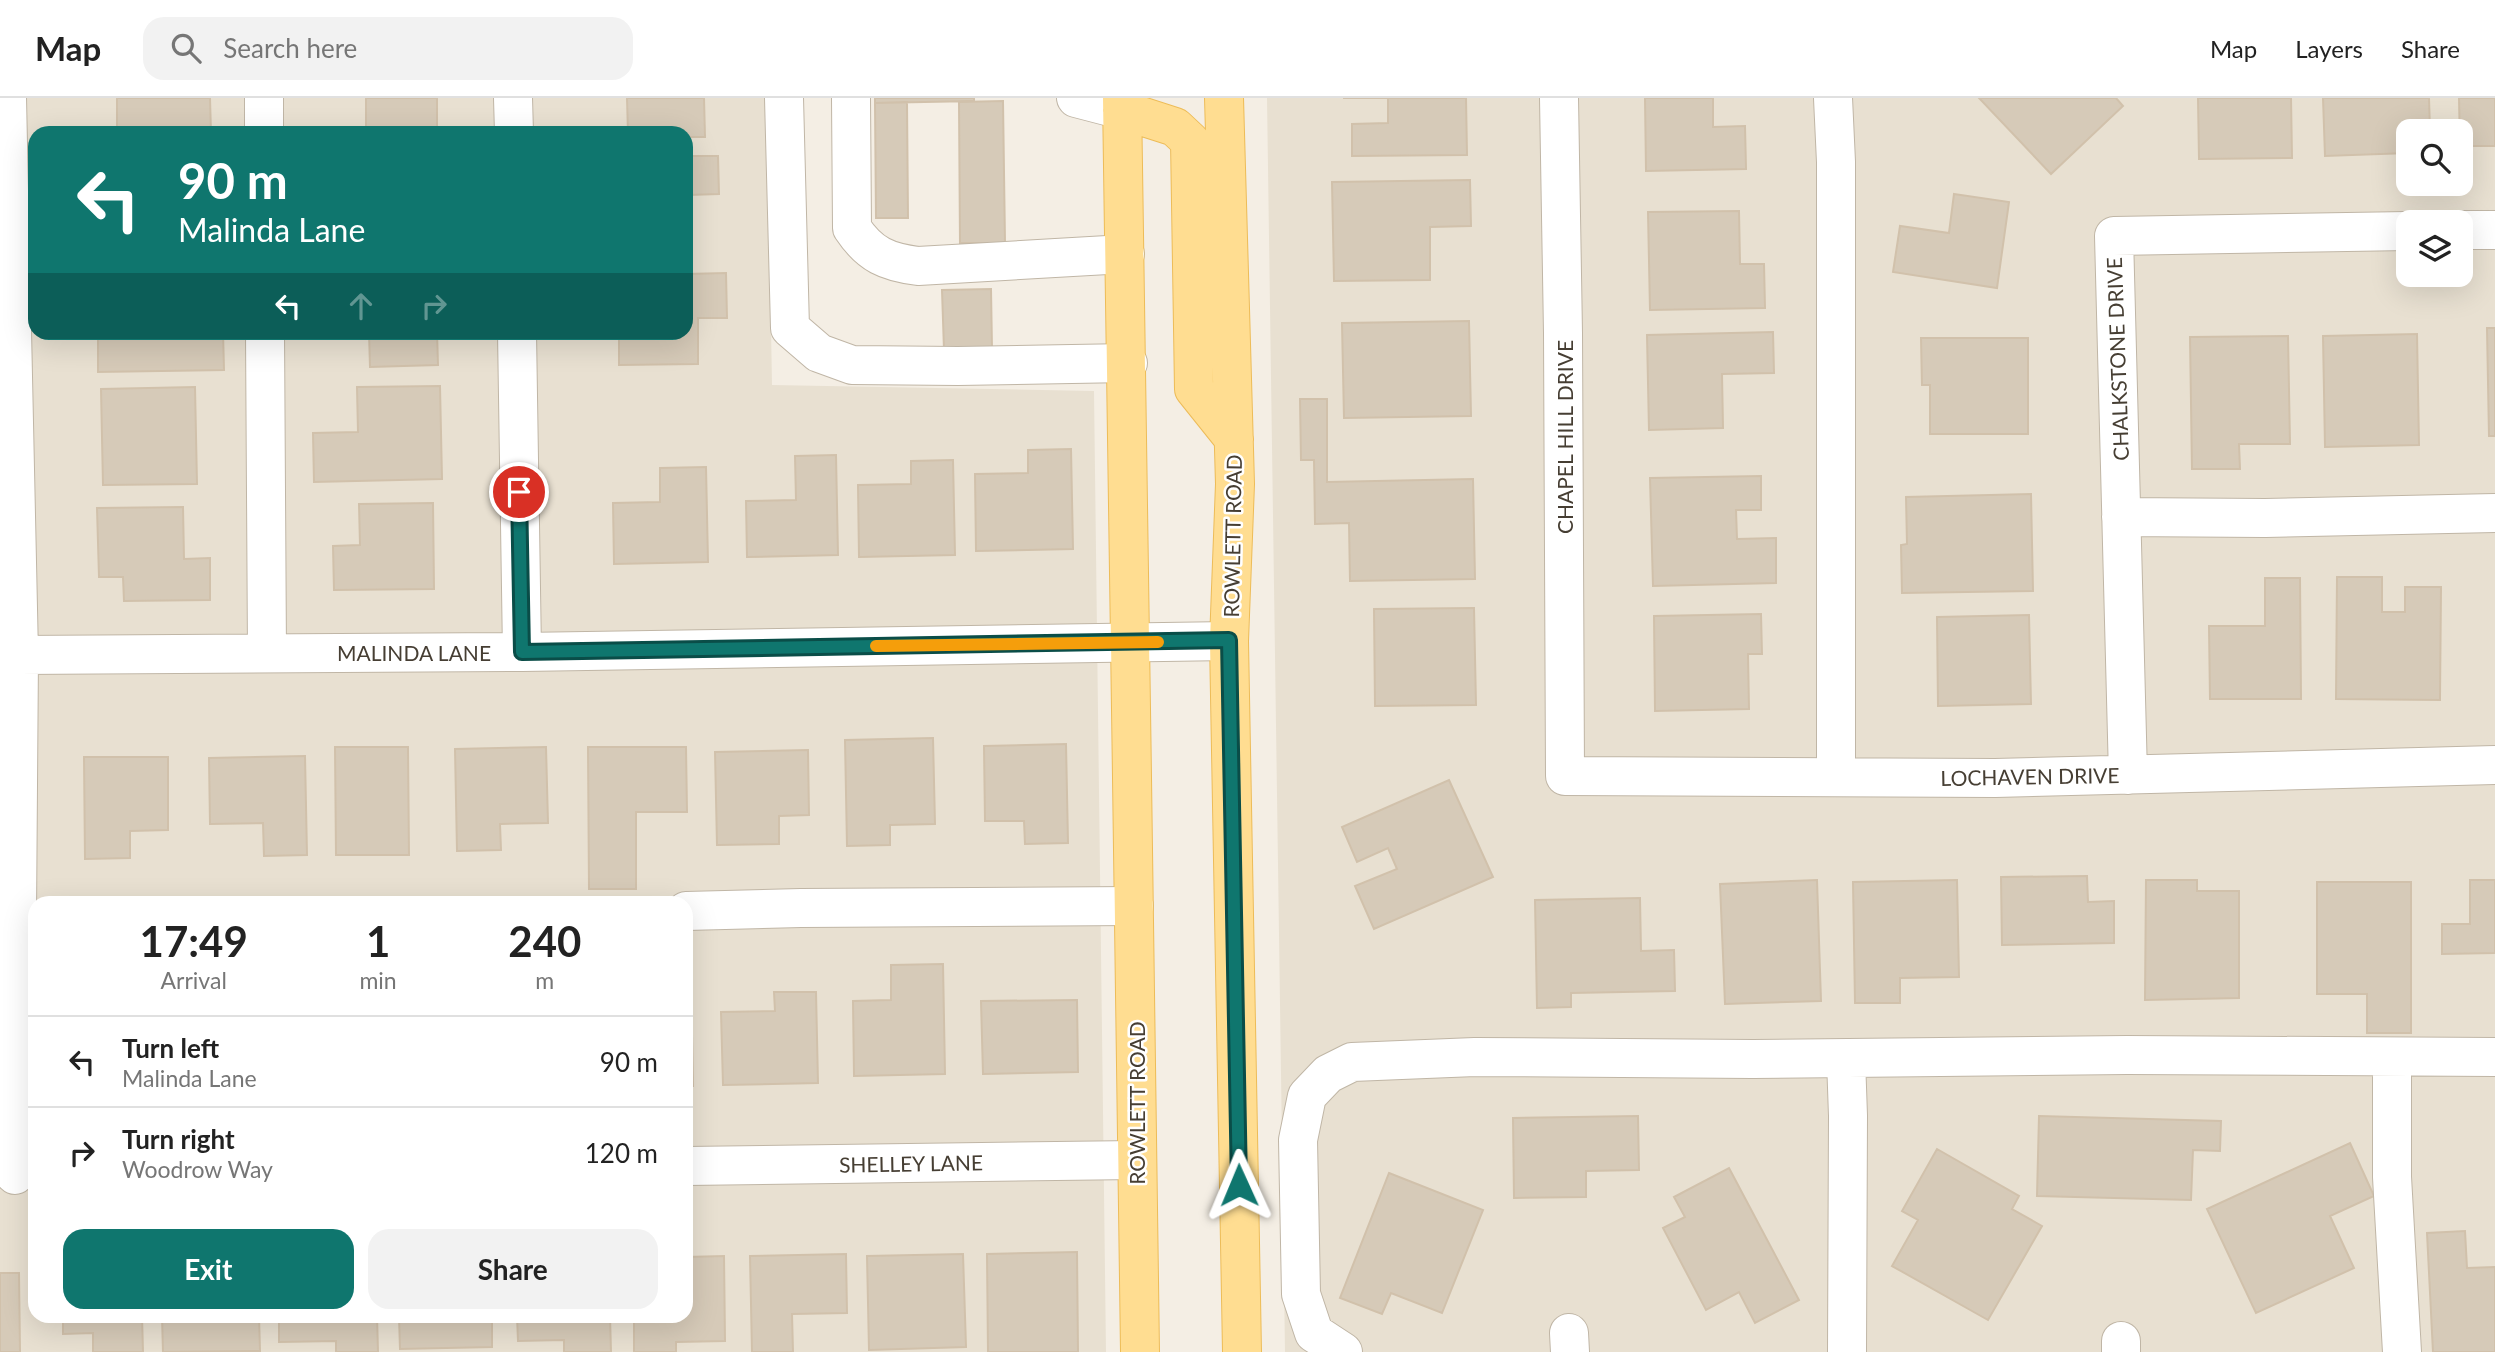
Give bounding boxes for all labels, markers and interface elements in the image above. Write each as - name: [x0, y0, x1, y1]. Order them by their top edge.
- search box: [143, 17, 633, 80]
- text: Map: [35, 28, 101, 68]
- icon: search: [167, 29, 205, 67]
- text: Search here: [223, 32, 357, 64]
- text: Map: [2210, 34, 2257, 63]
- text: Layers: [2295, 34, 2363, 63]
- text: Share: [2401, 34, 2460, 63]
- map controls: [2396, 119, 2473, 287]
- button: search: [2396, 119, 2473, 196]
- text: 90 m: [178, 151, 288, 209]
- icon: left: [63, 154, 154, 245]
- text: Malinda Lane: [178, 210, 365, 249]
- button: layers: [2396, 210, 2473, 287]
- street label: CHALKSTONE DRIVE: [2101, 257, 2133, 461]
- icon: left: [269, 287, 307, 325]
- icon: ahead: [342, 287, 380, 325]
- icon: right: [415, 287, 453, 325]
- street label: CHAPEL HILL DRIVE: [1552, 340, 1577, 534]
- street label: ROWLETT ROAD: [1218, 454, 1246, 618]
- pin: [489, 462, 549, 522]
- icon: arrive: [500, 473, 538, 511]
- street label: MALINDA LANE: [337, 640, 491, 665]
- street label: LOCHAVEN DRIVE: [1940, 762, 2120, 790]
- text: 17:49: [140, 916, 248, 966]
- text: 1: [366, 916, 390, 966]
- text: 240: [508, 916, 581, 966]
- text: Arrival: [161, 966, 227, 994]
- text: min: [359, 966, 397, 994]
- text: m: [535, 966, 554, 994]
- street label: ROWLETT ROAD: [1124, 1021, 1149, 1185]
- text: Turn left: [122, 1032, 219, 1064]
- icon: left: [63, 1043, 101, 1081]
- text: 90 m: [600, 1046, 658, 1078]
- text: Malinda Lane: [122, 1064, 257, 1092]
- text: Turn right: [122, 1123, 235, 1155]
- icon: right: [63, 1134, 101, 1172]
- text: 120 m: [585, 1137, 658, 1169]
- position arrow: [1202, 1148, 1276, 1222]
- street label: SHELLEY LANE: [839, 1149, 983, 1177]
- text: Woodrow Way: [122, 1155, 273, 1183]
- button: Exit: [63, 1229, 354, 1309]
- button: Share: [368, 1229, 658, 1309]

